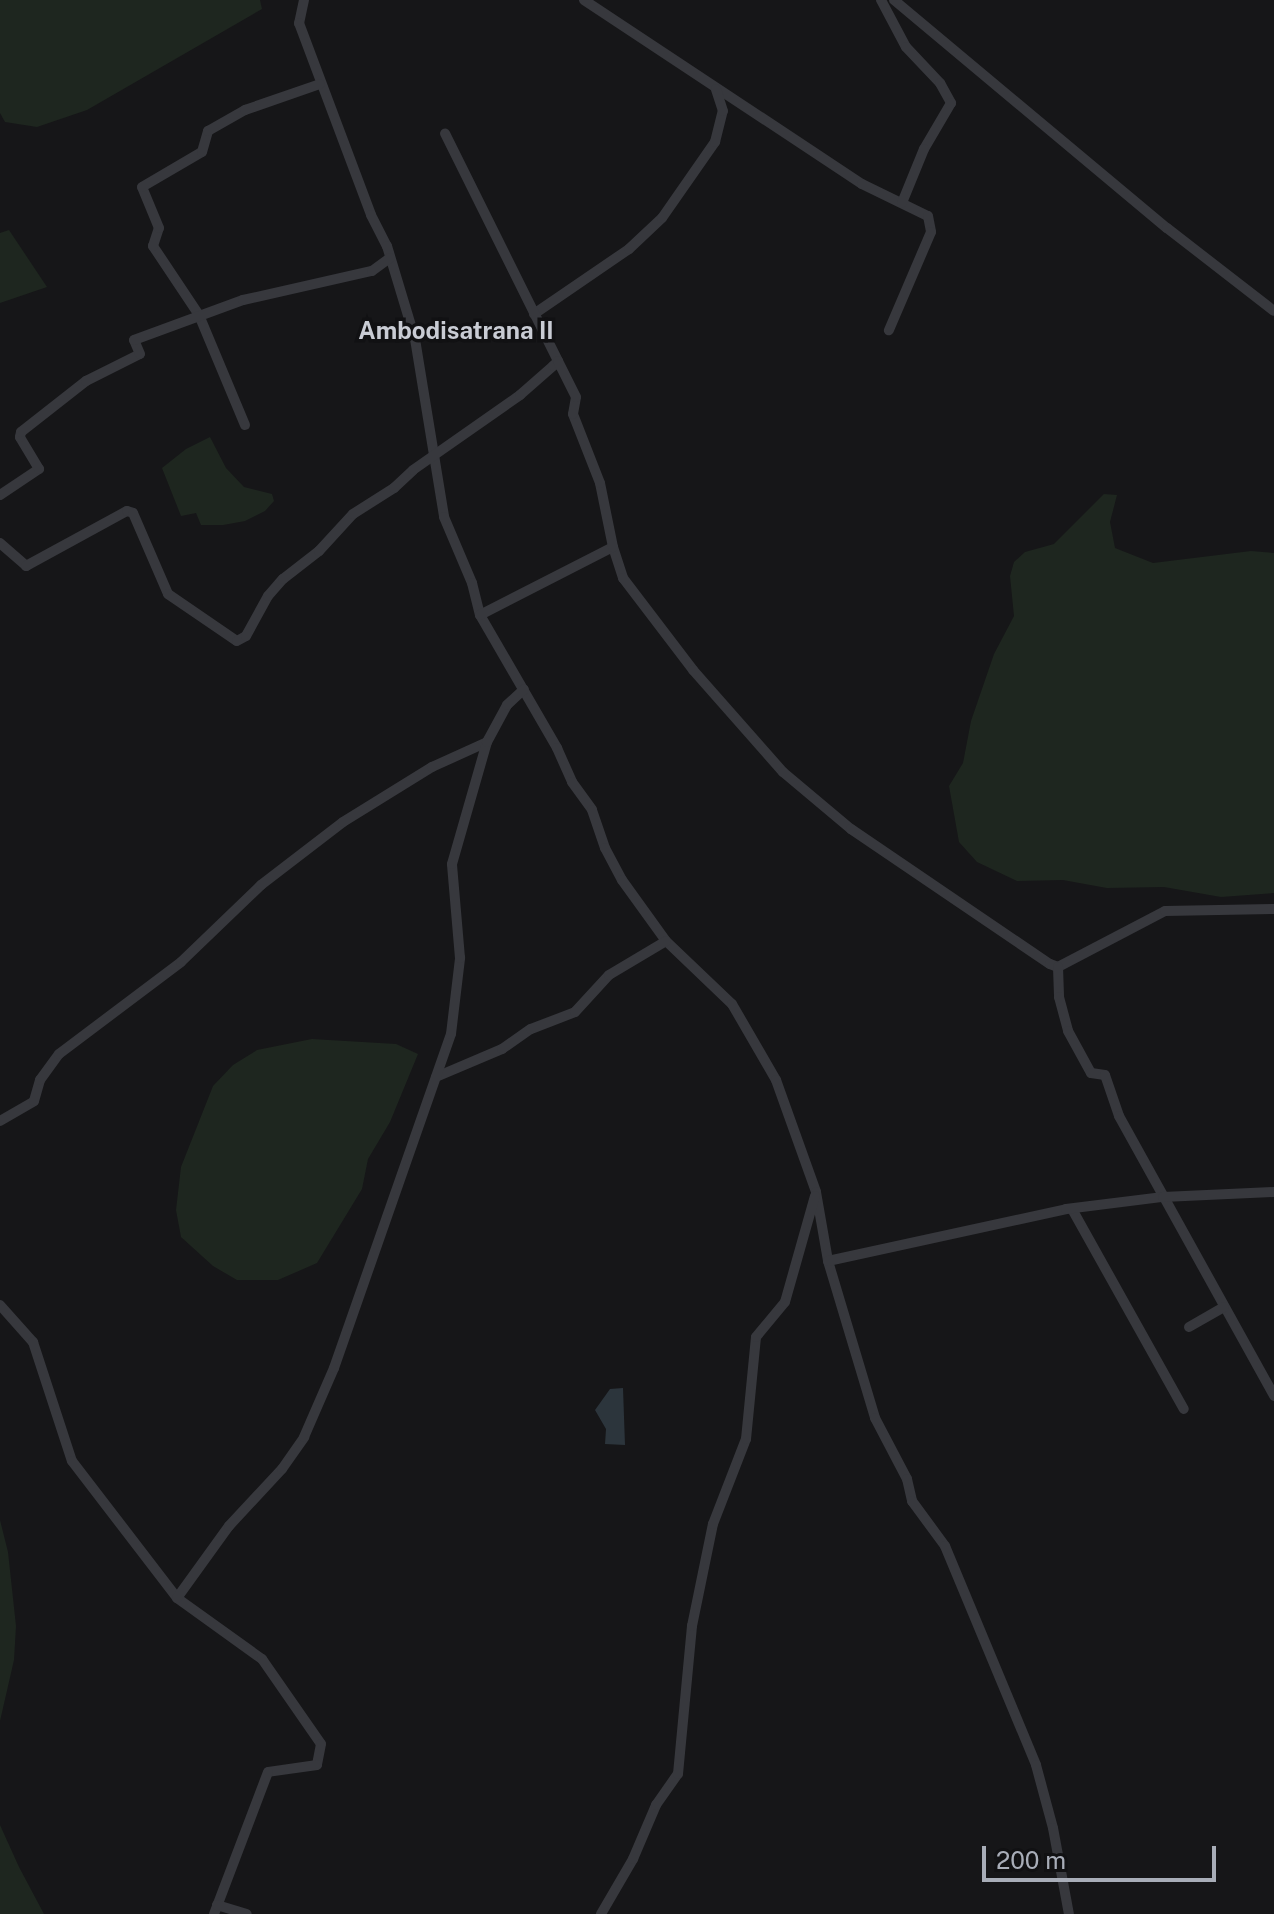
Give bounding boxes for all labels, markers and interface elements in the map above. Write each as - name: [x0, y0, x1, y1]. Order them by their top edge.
- district label: Ambodisatrana II: [358, 317, 554, 345]
- scale bar: [986, 1830, 1220, 1880]
- text: 200 m: [996, 1846, 1066, 1874]

